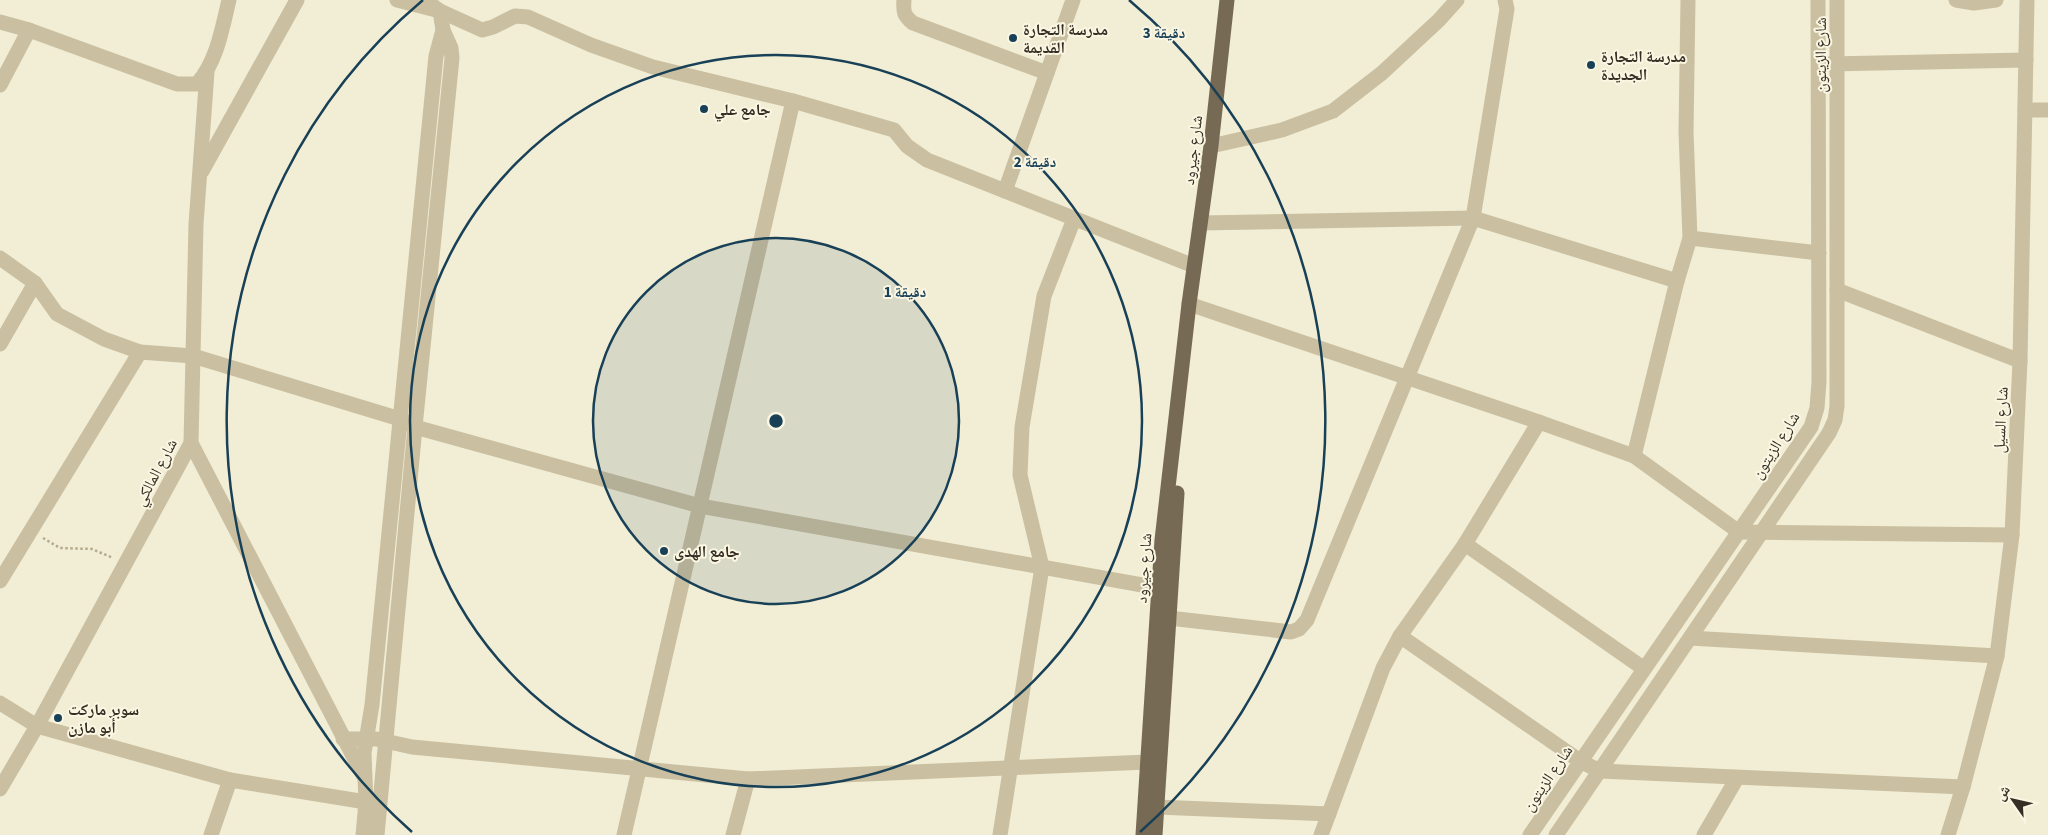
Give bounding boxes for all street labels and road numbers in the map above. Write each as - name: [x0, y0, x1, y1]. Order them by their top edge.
- street label: شارع الزيتون: [1810, 17, 1832, 93]
- street label: شارع جيرود: [1178, 114, 1208, 186]
- street label: شارع السيل: [1988, 386, 2014, 454]
- street label: شارع الزيتون: [1747, 408, 1805, 483]
- street label: شارع المالكي: [129, 435, 184, 510]
- street label: شارع جيرود: [1131, 532, 1157, 604]
- street label: شارع الزيتون: [1518, 741, 1578, 816]

